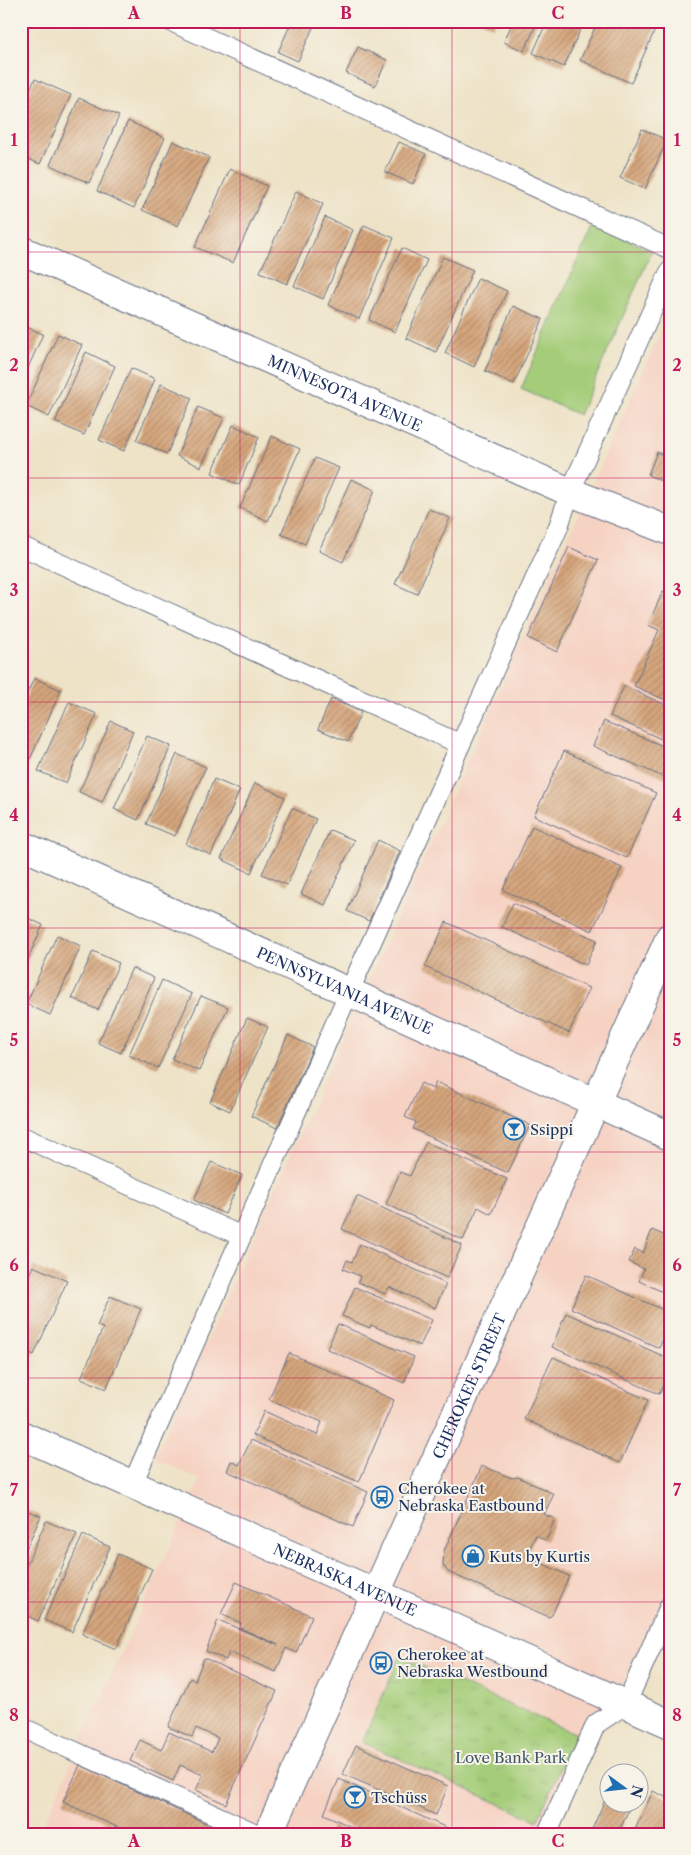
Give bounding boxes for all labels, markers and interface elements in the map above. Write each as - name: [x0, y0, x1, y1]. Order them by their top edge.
- text: A: [127, 3, 141, 23]
- text: B: [340, 3, 352, 23]
- text: C: [552, 3, 564, 23]
- text: 1: [10, 130, 18, 150]
- text: 1: [673, 130, 681, 150]
- street label: MINNESOTA AVENUE: [265, 350, 425, 435]
- text: 2: [9, 355, 19, 375]
- text: 2: [672, 355, 682, 375]
- text: 3: [9, 580, 19, 600]
- text: 3: [672, 580, 682, 600]
- text: 4: [9, 805, 19, 825]
- text: 4: [672, 805, 682, 825]
- street label: PENNSYLVANIA AVENUE: [254, 942, 436, 1038]
- text: 5: [10, 1030, 19, 1050]
- text: 5: [673, 1030, 682, 1050]
- bar icon: Ssippi: [502, 1117, 526, 1141]
- place label: Ssippi: [530, 1120, 574, 1139]
- text: 6: [9, 1255, 19, 1275]
- text: 6: [672, 1255, 682, 1275]
- street label: CHEROKEE STREET: [428, 1310, 510, 1462]
- place label: Cherokee at Nebraska Eastbound: [398, 1479, 544, 1515]
- text: 7: [10, 1480, 19, 1500]
- text: 7: [673, 1480, 682, 1500]
- bus stop icon: Cherokee at Nebraska Eastbound: [370, 1485, 394, 1509]
- street label: NEBRASKA AVENUE: [271, 1539, 420, 1620]
- shop icon: Kuts by Kurtis: [461, 1544, 485, 1568]
- place label: Kuts by Kurtis: [489, 1547, 590, 1566]
- place label: Cherokee at Nebraska Westbound: [397, 1645, 548, 1681]
- bus stop icon: Cherokee at Nebraska Westbound: [369, 1651, 393, 1675]
- text: 8: [9, 1705, 19, 1725]
- text: 8: [672, 1705, 682, 1725]
- park label: Love Bank Park: [455, 1748, 568, 1767]
- north arrow: [598, 1762, 648, 1812]
- text: N: [626, 1783, 647, 1800]
- bar icon: Tschüss: [343, 1785, 367, 1809]
- place label: Tschüss: [371, 1788, 427, 1807]
- text: A: [127, 1831, 141, 1851]
- text: B: [340, 1831, 352, 1851]
- text: C: [552, 1831, 564, 1851]

